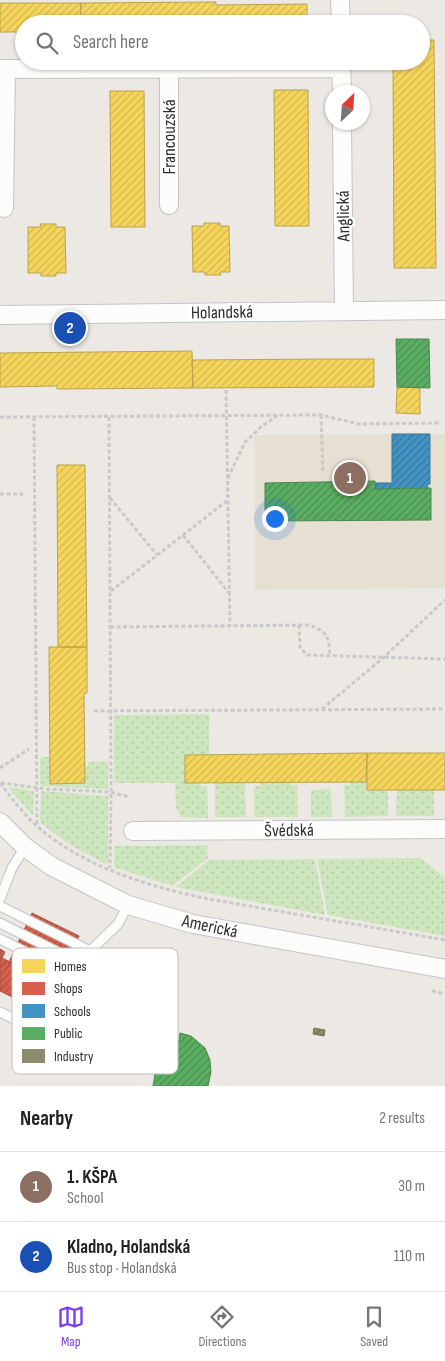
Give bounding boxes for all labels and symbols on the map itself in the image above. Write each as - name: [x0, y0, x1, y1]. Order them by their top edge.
- north arrow: [325, 85, 370, 130]
- street label: Francouzská: [159, 99, 180, 175]
- street label: Anglická: [333, 190, 354, 243]
- street label: Holandská: [191, 301, 253, 324]
- pin: 2: [54, 309, 86, 347]
- pin: 1: [334, 459, 366, 497]
- your location: [262, 506, 288, 532]
- street label: Švédská: [264, 820, 314, 841]
- street label: Americká: [179, 910, 240, 943]
- legend: [12, 948, 178, 1074]
- text: Homes: [54, 958, 87, 975]
- text: Shops: [54, 980, 83, 997]
- text: Schools: [54, 1003, 91, 1020]
- text: Public: [54, 1025, 83, 1042]
- text: Industry: [54, 1048, 94, 1065]

